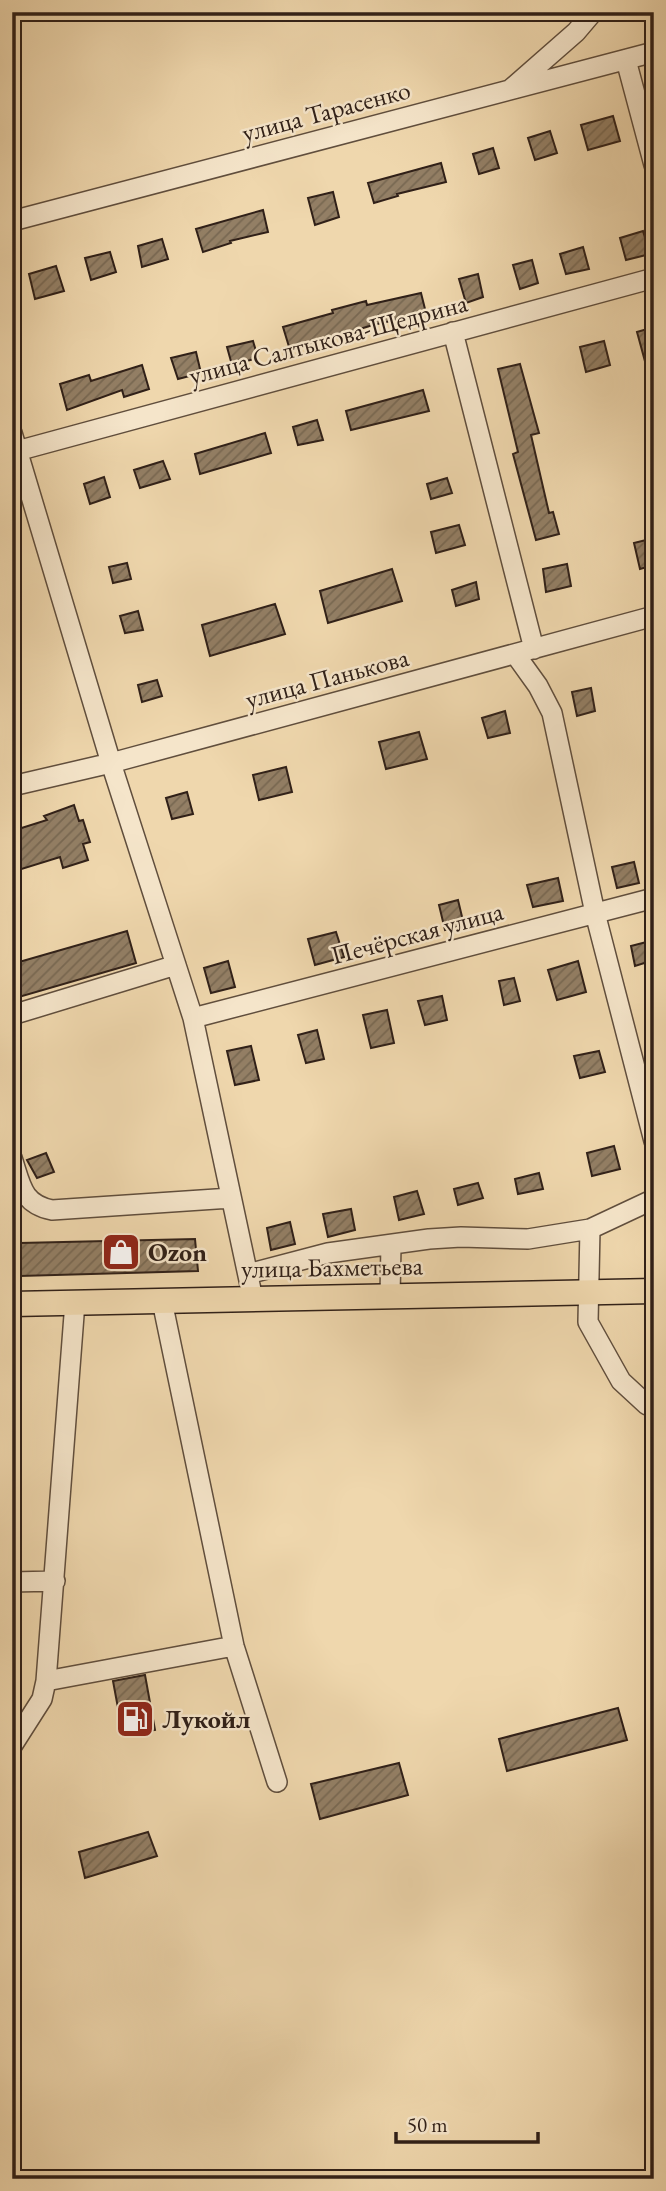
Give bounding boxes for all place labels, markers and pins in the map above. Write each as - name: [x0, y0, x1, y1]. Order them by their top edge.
- shop icon: Ozon: [100, 1231, 142, 1273]
- place label: Ozon: [148, 1235, 207, 1269]
- fuel station icon: Лукойл: [114, 1698, 156, 1740]
- place label: Лукойл: [162, 1702, 250, 1736]

